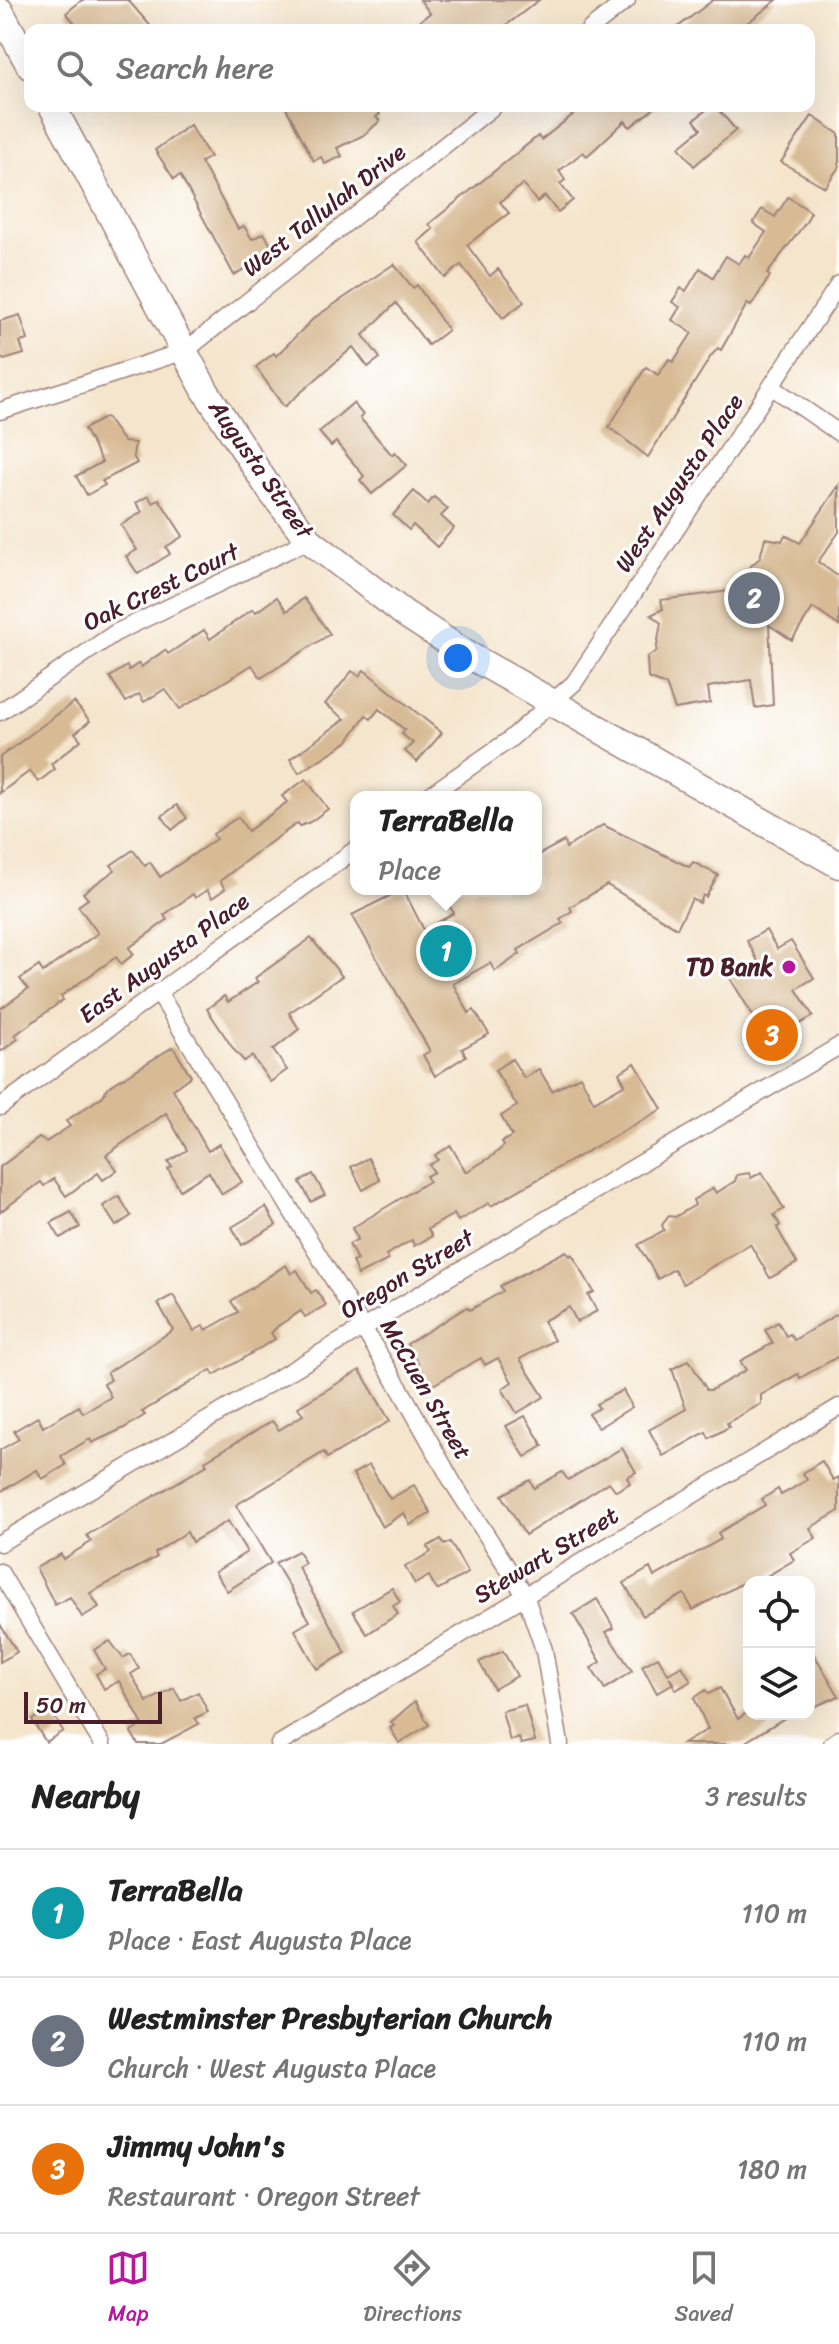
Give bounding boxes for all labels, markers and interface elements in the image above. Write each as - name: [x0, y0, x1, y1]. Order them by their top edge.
- search box: [24, 24, 815, 112]
- text: Search here: [116, 41, 274, 95]
- icon: search: [52, 46, 96, 90]
- street label: West Tallulah Drive: [233, 132, 416, 288]
- street label: West Augusta Place: [603, 384, 755, 581]
- street label: Augusta Street: [197, 390, 326, 549]
- street label: Oak Crest Court: [76, 530, 248, 643]
- pin: 2: [728, 568, 780, 628]
- your location: [438, 638, 478, 678]
- popup: [350, 791, 542, 895]
- text: TerraBella: [379, 793, 513, 847]
- text: Place: [379, 847, 441, 893]
- street label: East Augusta Place: [69, 881, 259, 1035]
- pin: 1: [420, 921, 472, 981]
- place label: TD Bank: [686, 946, 773, 988]
- marker: TD Bank: [780, 958, 798, 976]
- pin: 3: [746, 1005, 798, 1065]
- street label: Oregon Street: [332, 1217, 483, 1331]
- street label: McCuen Street: [368, 1310, 484, 1468]
- street label: Stewart Street: [465, 1495, 627, 1615]
- map controls: [743, 1576, 815, 1720]
- button: locate: [743, 1576, 815, 1648]
- button: layers: [743, 1648, 815, 1720]
- text: 50 m: [36, 1686, 86, 1725]
- scale bar: [24, 1688, 162, 1724]
- text: Nearby: [32, 1766, 140, 1826]
- text: 3 results: [705, 1773, 807, 1819]
- text: TerraBella: [108, 1863, 243, 1917]
- text: 1: [52, 1890, 64, 1936]
- text: 110 m: [742, 1890, 807, 1936]
- text: Place · East Augusta Place: [108, 1917, 411, 1963]
- text: Westminster Presbyterian Church: [108, 1991, 552, 2045]
- text: 2: [50, 2018, 66, 2064]
- text: 110 m: [742, 2018, 807, 2064]
- text: Church · West Augusta Place: [108, 2045, 436, 2091]
- text: Jimmy John's: [108, 2119, 284, 2173]
- text: 3: [51, 2146, 65, 2192]
- text: 180 m: [737, 2146, 807, 2192]
- text: Restaurant · Oregon Street: [108, 2173, 420, 2219]
- tab: Map: [106, 2246, 150, 2333]
- tab: Directions: [363, 2246, 462, 2333]
- tab: Saved: [675, 2246, 733, 2333]

